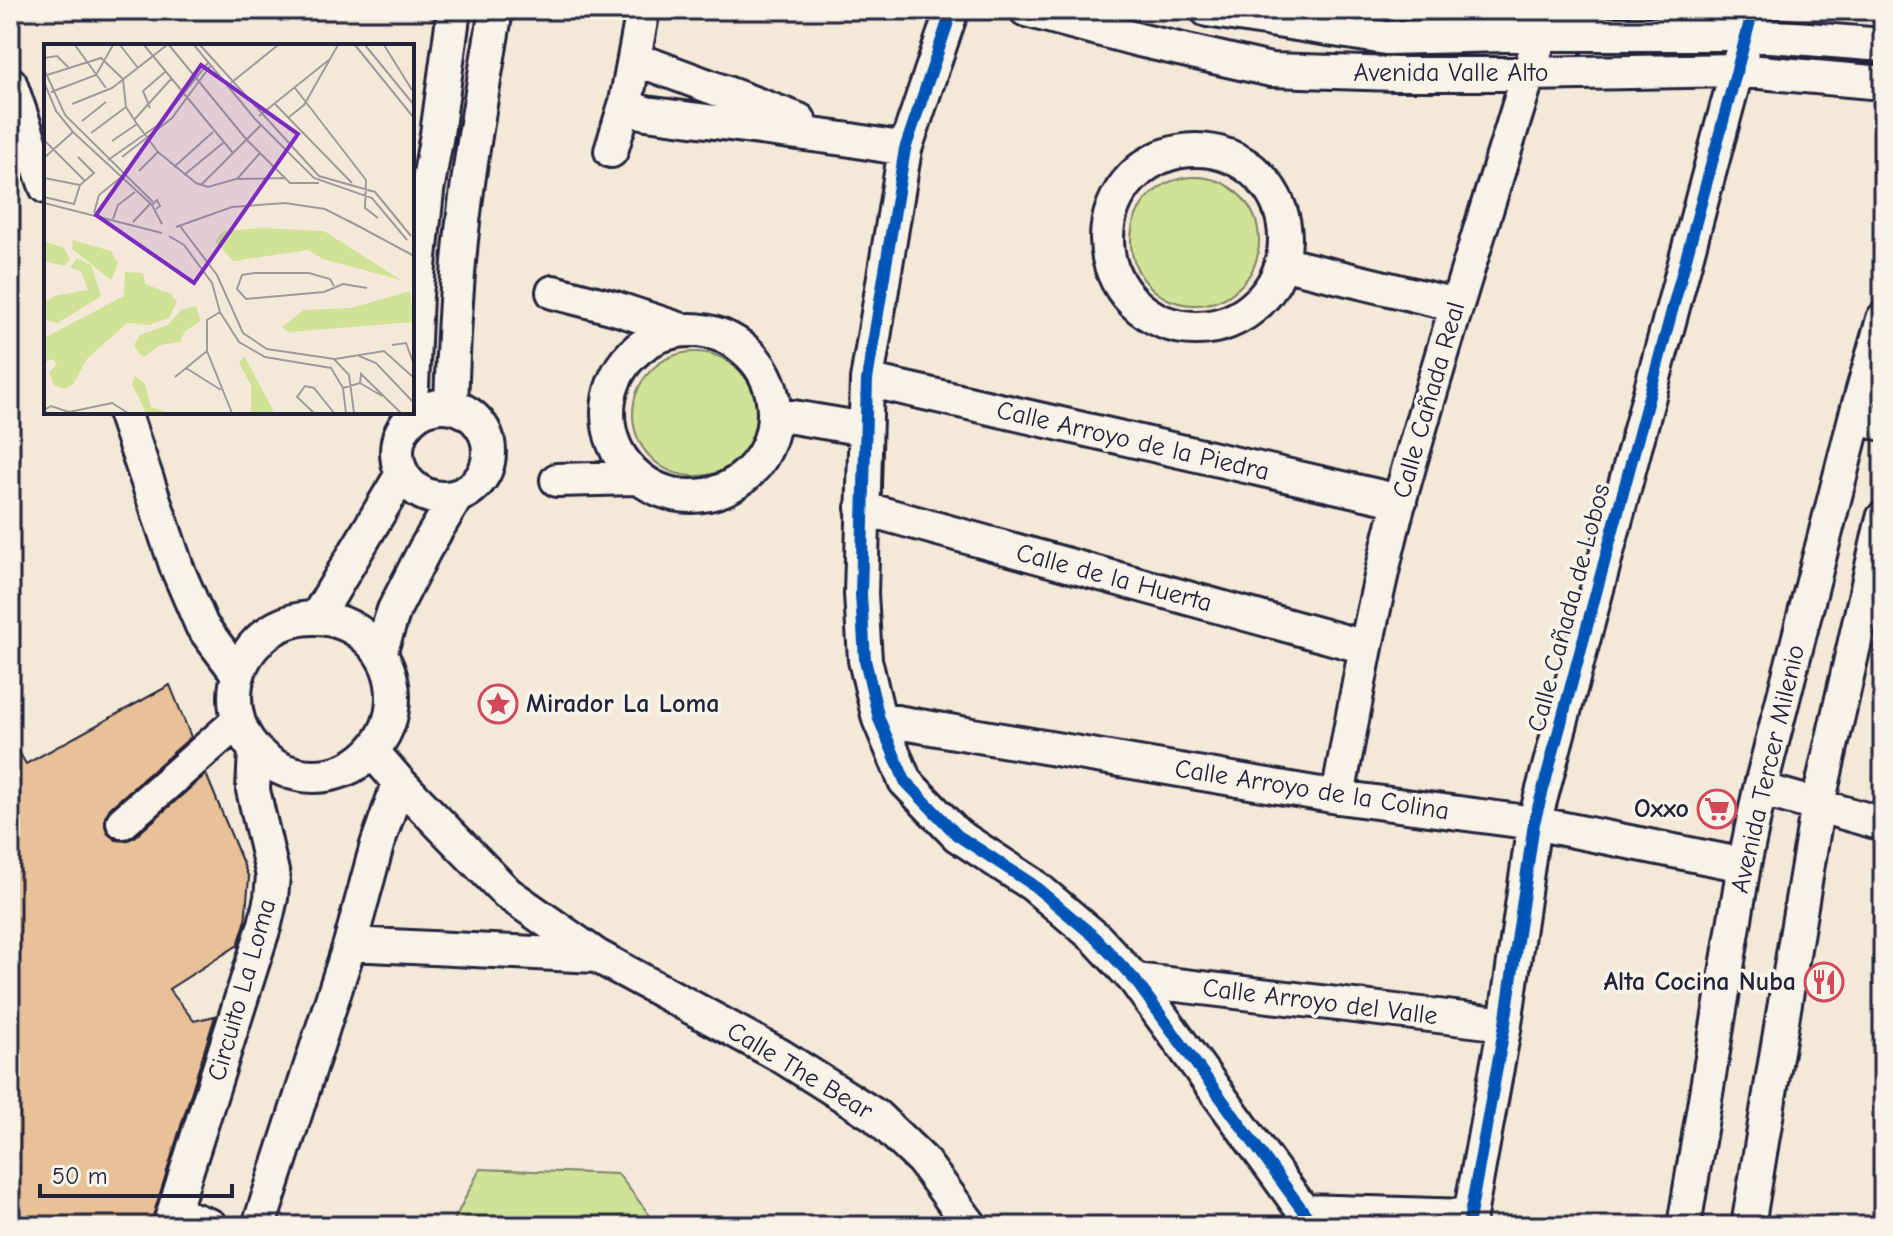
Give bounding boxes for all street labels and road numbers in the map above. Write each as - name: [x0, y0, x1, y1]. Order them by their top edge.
- street label: Avenida Valle Alto: [1354, 58, 1548, 88]
- street label: Calle Cañada Real: [1387, 298, 1471, 502]
- street label: Calle Arroyo de la Piedra: [994, 395, 1272, 487]
- street label: Calle Cañada de Lobos: [1521, 481, 1617, 735]
- street label: Calle de la Huerta: [1013, 537, 1215, 619]
- street label: Avenida Tercer Milenio: [1725, 642, 1811, 896]
- street label: Calle Arroyo de la Colina: [1173, 753, 1451, 827]
- street label: Circuito La Loma: [202, 895, 282, 1085]
- street label: Calle Arroyo del Valle: [1201, 973, 1439, 1031]
- street label: Calle The Bear: [722, 1016, 879, 1127]

